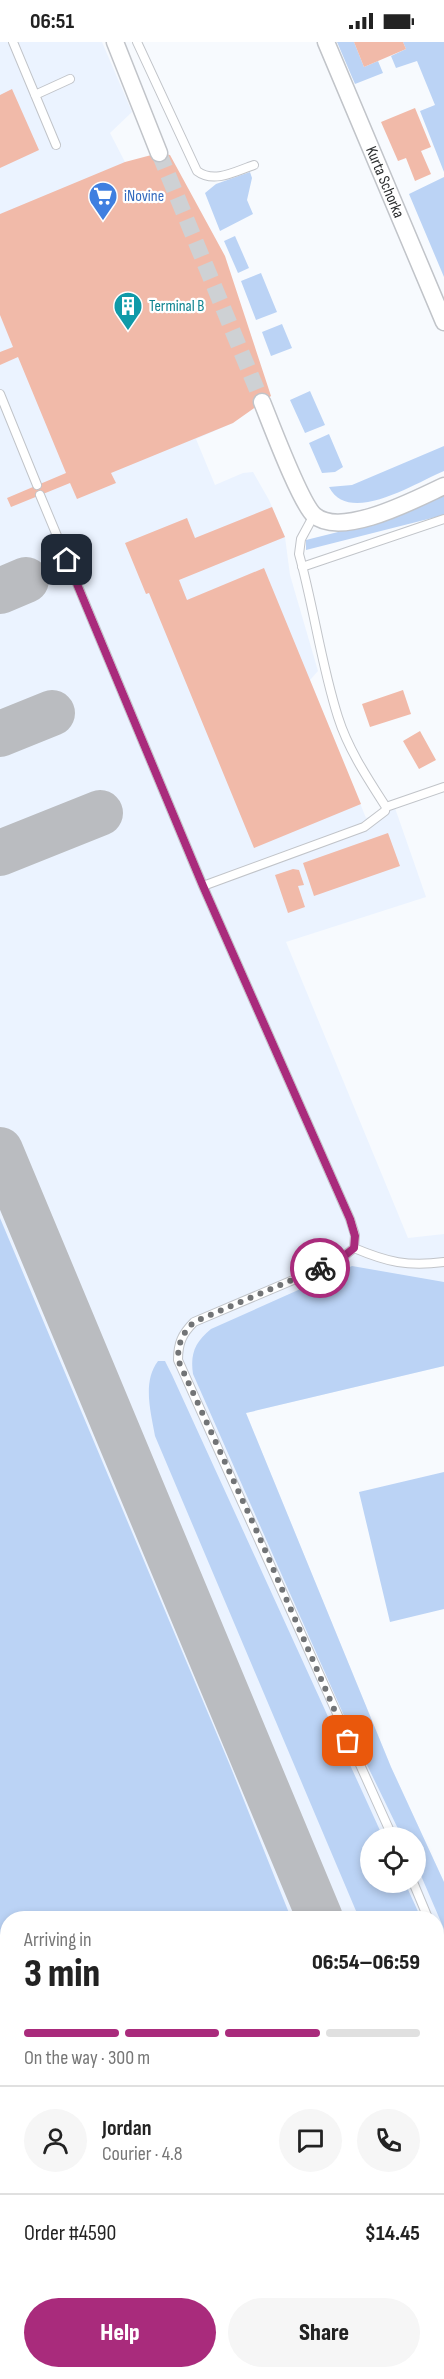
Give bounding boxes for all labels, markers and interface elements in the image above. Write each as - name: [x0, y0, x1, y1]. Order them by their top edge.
- text: 06:51: [30, 8, 74, 35]
- street label: Kurta Schorka: [362, 143, 408, 221]
- supermarket icon: iNovine: [87, 180, 119, 222]
- place label: iNovine: [124, 187, 164, 206]
- building icon: Terminal B: [112, 290, 144, 332]
- place label: Terminal B: [149, 297, 204, 316]
- pin: [41, 534, 92, 585]
- icon: home: [50, 543, 83, 576]
- courier: [290, 1238, 350, 1298]
- icon: bike: [304, 1252, 337, 1285]
- pin: [322, 1715, 373, 1766]
- icon: bag: [331, 1724, 364, 1757]
- map controls: [360, 1827, 426, 1893]
- button: locate: [360, 1827, 426, 1893]
- text: Arriving in: [24, 1928, 92, 1952]
- text: 06:54–06:59: [312, 1949, 420, 1976]
- text: 3 min: [24, 1951, 100, 1998]
- text: On the way · 300 m: [24, 2046, 150, 2070]
- button: person: [24, 2109, 87, 2172]
- button: chat: [279, 2109, 342, 2172]
- button: phone: [357, 2109, 420, 2172]
- text: Jordan: [102, 2115, 151, 2142]
- text: Courier · 4.8: [102, 2142, 183, 2166]
- text: Order #4590: [24, 2220, 116, 2247]
- text: $14.45: [365, 2220, 420, 2247]
- button: Help: [24, 2298, 216, 2367]
- button: Share: [228, 2298, 420, 2367]

